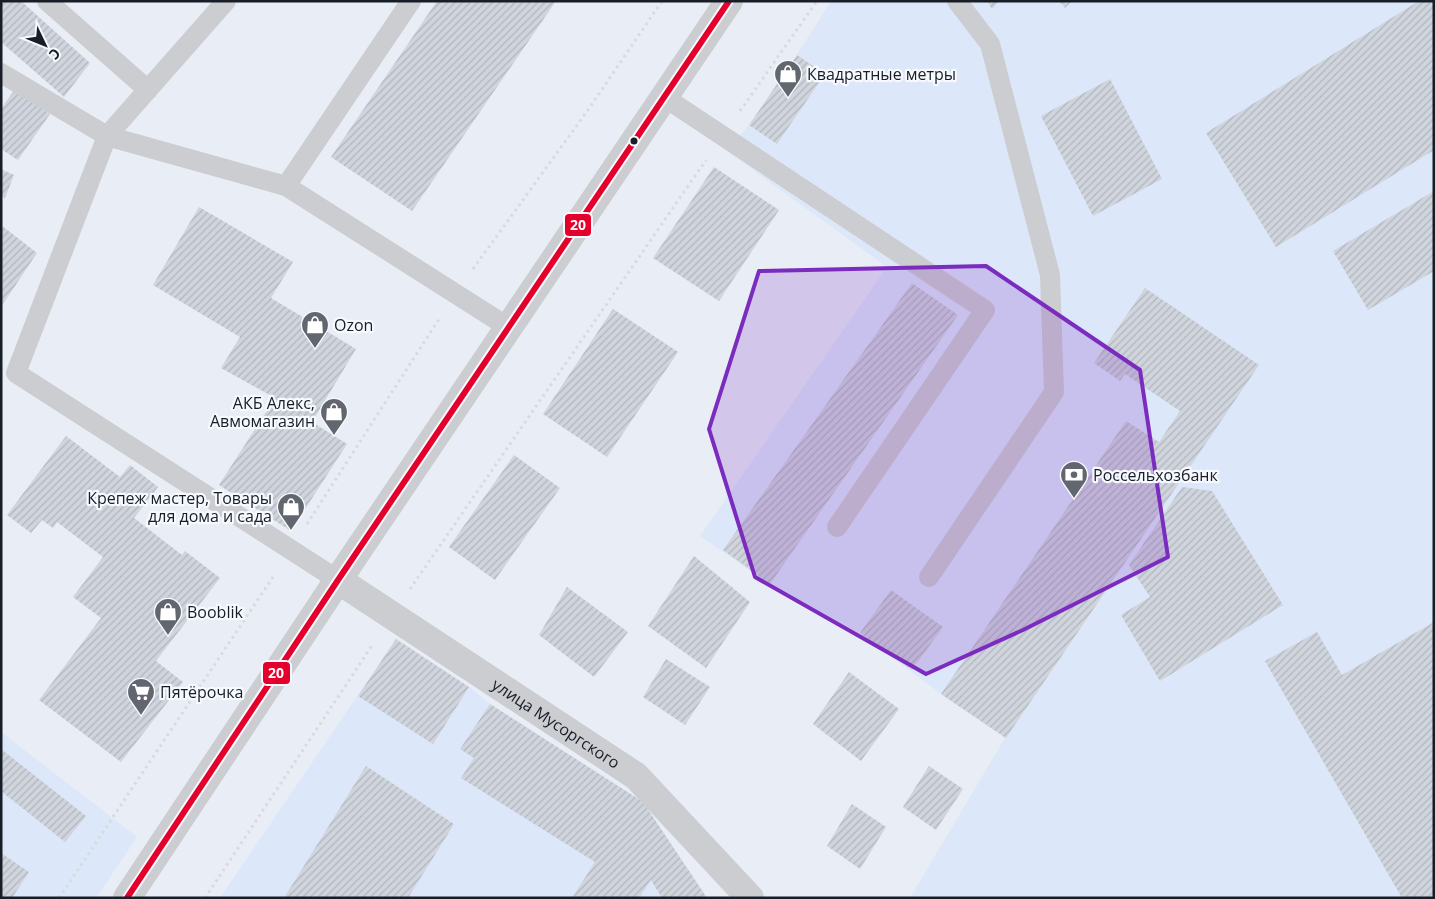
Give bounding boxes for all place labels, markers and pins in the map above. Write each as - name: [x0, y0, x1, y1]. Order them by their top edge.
- shop icon: Квадратные метры: [773, 59, 803, 98]
- place label: Квадратные метры: [807, 63, 956, 85]
- unlabelled marker: [629, 136, 639, 146]
- shop icon: Ozon: [300, 310, 330, 349]
- place label: Ozon: [334, 314, 373, 336]
- place label: АКБ Алекс, Авмомагазин: [210, 392, 315, 432]
- shop icon: АКБ Алекс, Авмомагазин: [319, 397, 349, 436]
- bank icon: Россельхозбанк: [1059, 460, 1089, 499]
- place label: Россельхозбанк: [1093, 464, 1218, 486]
- place label: Крепеж мастер, Товары для дома и сада: [87, 487, 272, 527]
- shop icon: Крепеж мастер, Товары для дома и сада: [276, 492, 306, 531]
- shop icon: Booblik: [153, 597, 183, 636]
- place label: Booblik: [187, 601, 243, 623]
- supermarket icon: Пятёрочка: [126, 677, 156, 716]
- place label: Пятёрочка: [160, 681, 243, 703]

